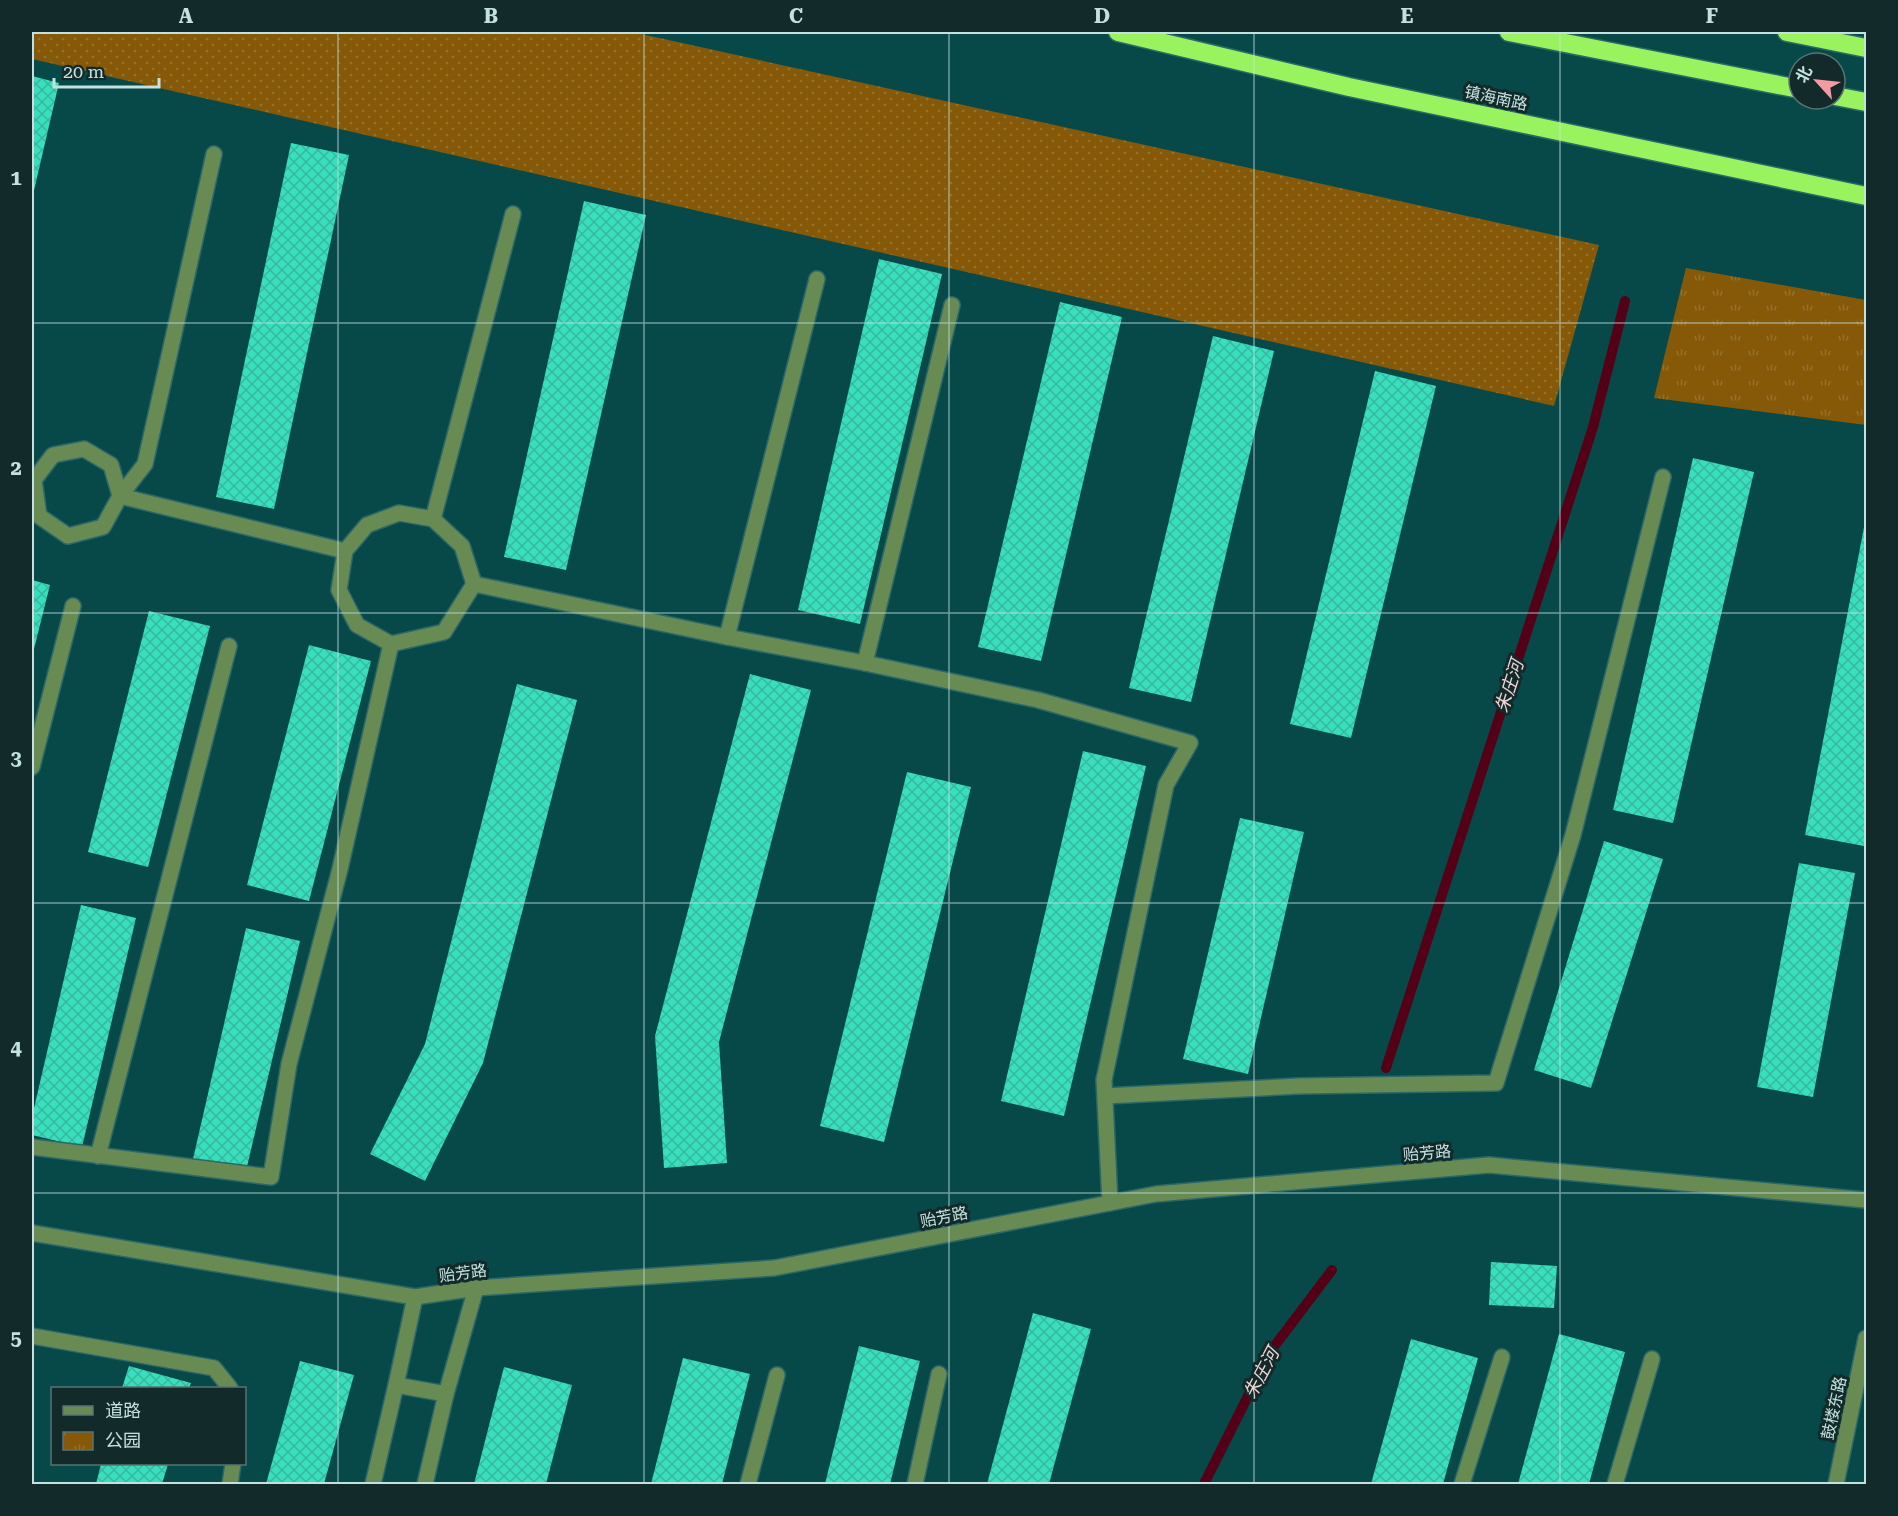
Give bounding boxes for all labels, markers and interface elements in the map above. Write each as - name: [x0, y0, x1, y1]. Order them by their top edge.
- text: A: [179, 4, 194, 28]
- text: B: [484, 4, 498, 28]
- text: C: [789, 4, 803, 28]
- text: D: [1094, 4, 1110, 28]
- text: E: [1401, 4, 1414, 28]
- text: F: [1706, 4, 1718, 28]
- scale bar: [54, 51, 159, 89]
- north arrow: [1787, 51, 1847, 111]
- text: 20 m: [63, 61, 104, 82]
- text: 北: [1792, 63, 1816, 86]
- street label: 镇海南路: [1463, 82, 1529, 114]
- text: 1: [10, 166, 22, 190]
- text: 2: [10, 456, 22, 480]
- water label: 朱庄河: [1491, 654, 1528, 715]
- text: 3: [10, 746, 22, 770]
- text: 4: [10, 1036, 22, 1060]
- street label: 贻芳路: [1402, 1141, 1452, 1165]
- street label: 贻芳路: [919, 1203, 969, 1231]
- street label: 贻芳路: [438, 1261, 488, 1285]
- text: 5: [10, 1326, 22, 1350]
- water label: 朱庄河: [1239, 1342, 1284, 1402]
- street label: 鼓楼东路: [1818, 1375, 1850, 1441]
- legend: [51, 1387, 246, 1465]
- text: 道路: [105, 1400, 141, 1421]
- text: 公园: [105, 1430, 141, 1451]

